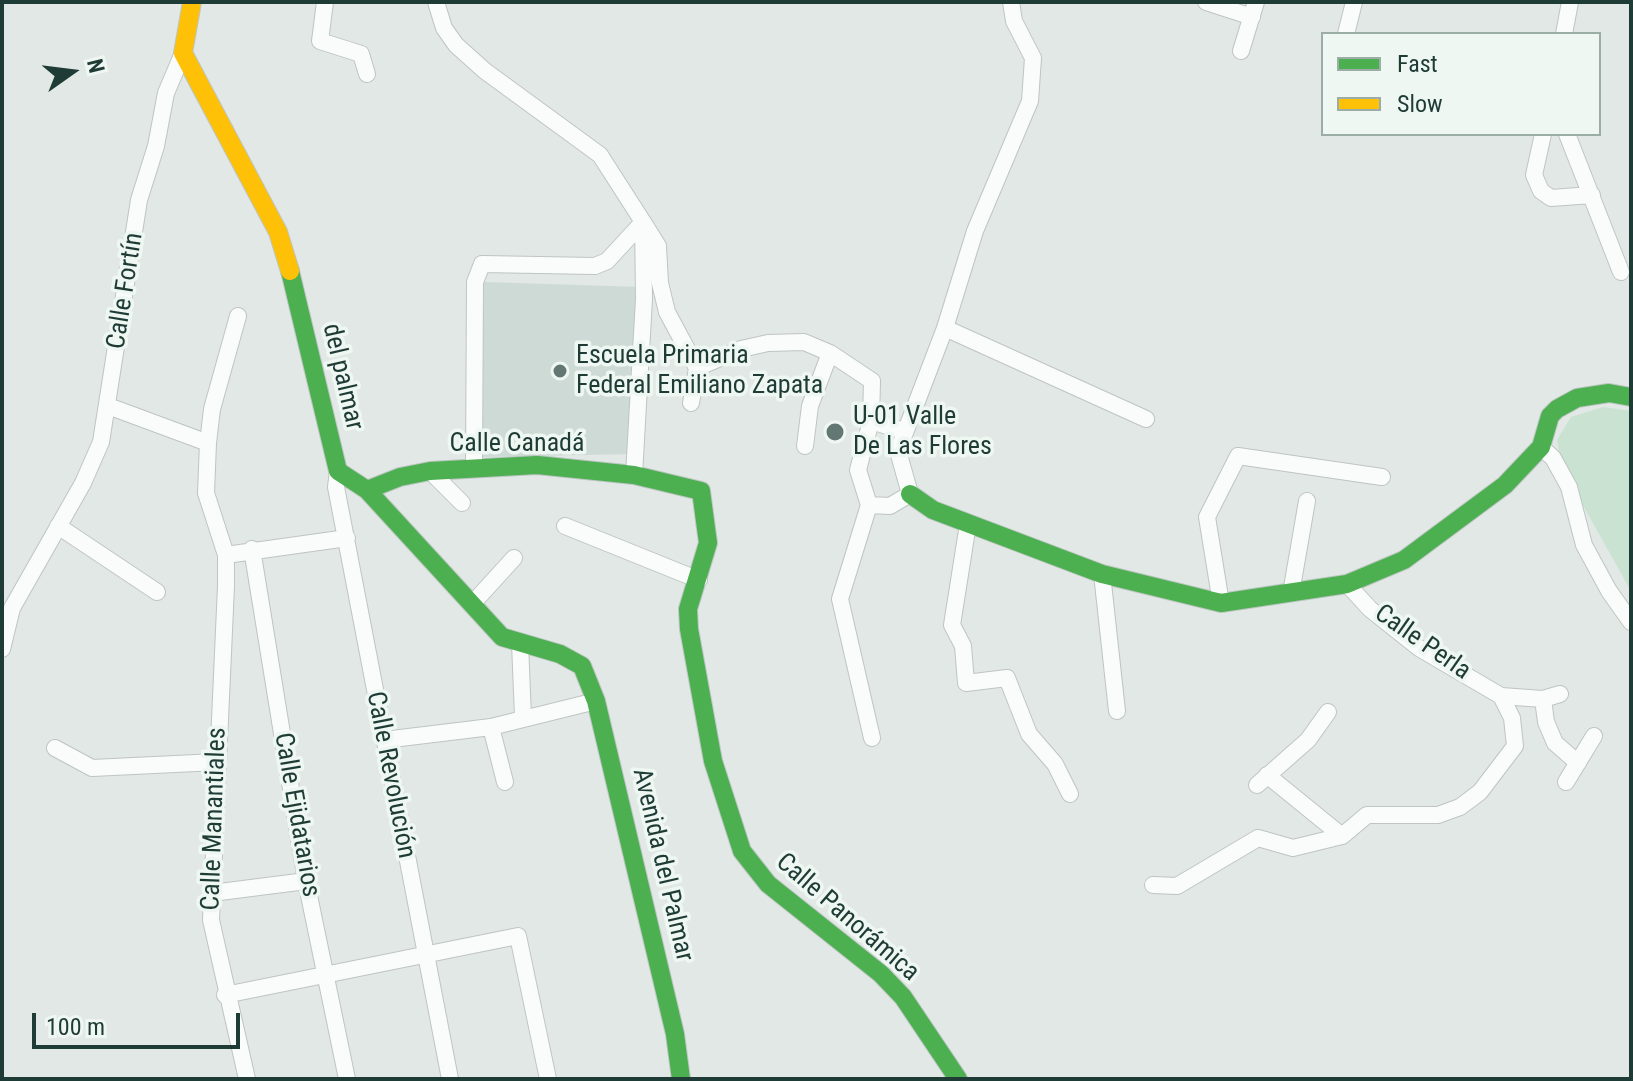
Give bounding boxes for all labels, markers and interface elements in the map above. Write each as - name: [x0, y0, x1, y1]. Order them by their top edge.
- north arrow: [32, 32, 112, 112]
- legend: [1321, 32, 1601, 136]
- text: Fast: [1397, 50, 1438, 78]
- text: N: [82, 56, 110, 76]
- text: Slow: [1397, 90, 1443, 118]
- street label: Calle Fortín: [101, 231, 151, 351]
- street label: del palmar: [315, 321, 369, 433]
- place label: Escuela Primaria Federal Emiliano Zapata: [576, 340, 823, 402]
- marker: Escuela Primaria Federal Emiliano Zapata: [551, 362, 569, 380]
- place label: U-01 Valle De Las Flores: [853, 401, 992, 462]
- marker: U-01 Valle De Las Flores: [824, 421, 846, 443]
- street label: Calle Canadá: [450, 428, 584, 460]
- street label: Calle Perla: [1368, 599, 1476, 687]
- street label: Calle Revolución: [359, 689, 421, 861]
- street label: Calle Manantiales: [196, 727, 234, 911]
- street label: Calle Ejidatarios: [266, 730, 326, 900]
- street label: Avenida del Palmar: [625, 765, 699, 965]
- street label: Calle Panorámica: [769, 847, 925, 989]
- scale bar: [36, 997, 244, 1047]
- text: 100 m: [46, 1013, 105, 1041]

